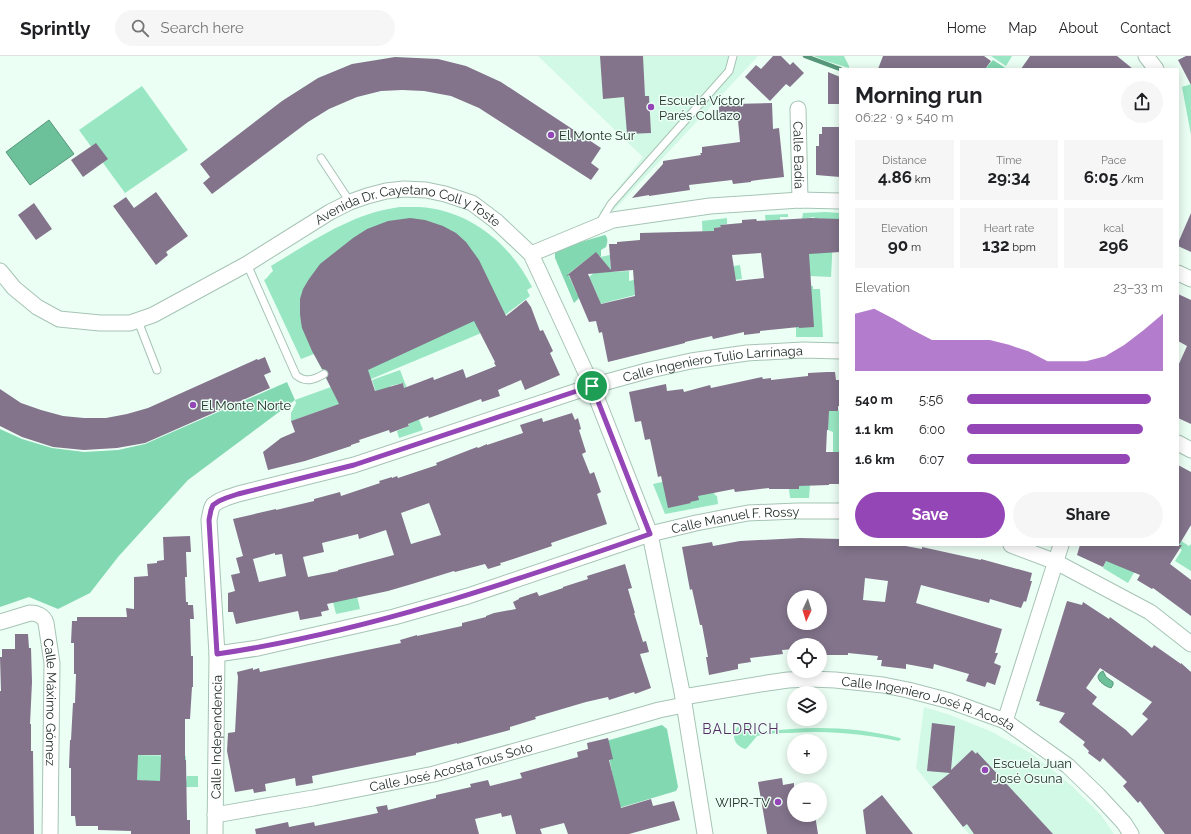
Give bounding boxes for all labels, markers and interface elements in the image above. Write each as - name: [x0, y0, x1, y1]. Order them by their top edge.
- search box: [115, 10, 395, 46]
- text: Sprintly: [20, 17, 91, 39]
- icon: search: [129, 17, 151, 39]
- text: Search here: [161, 19, 244, 37]
- text: Home: [947, 20, 986, 36]
- text: Map: [1008, 20, 1037, 36]
- text: About: [1059, 20, 1098, 36]
- text: Contact: [1120, 20, 1171, 36]
- button: share: [1121, 81, 1163, 123]
- text: Morning run: [855, 82, 983, 108]
- place label: Escuela Víctor Parés Collazo: [659, 93, 745, 123]
- marker: Escuela Víctor Parés Collazo: [646, 102, 656, 112]
- text: 06:22 · 9 × 540 m: [855, 110, 953, 125]
- street label: Calle Badía: [791, 121, 807, 189]
- place label: El Monte Sur: [559, 128, 636, 143]
- marker: El Monte Sur: [546, 130, 556, 140]
- text: Distance: [882, 154, 926, 167]
- text: Time: [996, 154, 1022, 167]
- text: Pace: [1101, 154, 1126, 167]
- text: 4.86: [878, 167, 912, 187]
- text: 29:34: [987, 167, 1030, 187]
- text: 6:05: [1084, 167, 1118, 187]
- text: km: [912, 173, 931, 186]
- text: /km: [1118, 173, 1144, 186]
- text: Avenida Dr. Cayetano Coll y Toste: [312, 181, 504, 229]
- street label: Avenida Dr. Cayetano Coll y Toste: [307, 217, 507, 237]
- text: Elevation: [881, 222, 928, 235]
- text: Heart rate: [984, 222, 1034, 235]
- text: kcal: [1103, 222, 1124, 235]
- text: 90: [888, 235, 908, 255]
- text: 132: [982, 235, 1009, 255]
- text: 296: [1099, 235, 1129, 255]
- text: m: [908, 241, 921, 254]
- text: bpm: [1009, 241, 1036, 254]
- text: Elevation: [855, 280, 910, 295]
- text: 23–33 m: [1113, 280, 1163, 295]
- street label: Calle Ingeniero Tulio Larrínaga: [621, 343, 803, 385]
- pin: [575, 369, 609, 403]
- icon: arrive: [581, 375, 603, 397]
- text: 540 m: [855, 392, 893, 407]
- text: 5:56: [919, 392, 943, 407]
- place label: El Monte Norte: [201, 398, 292, 413]
- marker: El Monte Norte: [188, 400, 198, 410]
- text: 1.1 km: [855, 422, 893, 437]
- text: 6:00: [919, 422, 945, 437]
- text: 1.6 km: [855, 452, 895, 467]
- text: 6:07: [919, 452, 944, 467]
- button: Save: [855, 492, 1005, 538]
- button: Share: [1013, 492, 1163, 538]
- street label: Calle Manuel F. Rossy: [670, 503, 800, 536]
- north arrow: [787, 590, 827, 630]
- map controls: [787, 590, 827, 822]
- street label: Calle Máximo Gómez: [41, 637, 60, 766]
- button: locate: [787, 638, 827, 678]
- street label: Calle Ingeniero José R. Acosta: [841, 673, 1018, 733]
- street label: Calle Independencia: [208, 675, 224, 799]
- button: layers: [787, 686, 827, 726]
- district label: BALDRICH: [702, 721, 780, 737]
- button: +: [787, 734, 827, 774]
- street label: Calle José Acosta Tous Soto: [368, 739, 534, 794]
- place label: Escuela Juan José Osuna: [993, 756, 1072, 786]
- marker: Escuela Juan José Osuna: [980, 765, 990, 775]
- button: −: [787, 782, 827, 822]
- place label: WIPR-TV: [715, 795, 770, 810]
- marker: WIPR-TV: [773, 797, 783, 807]

